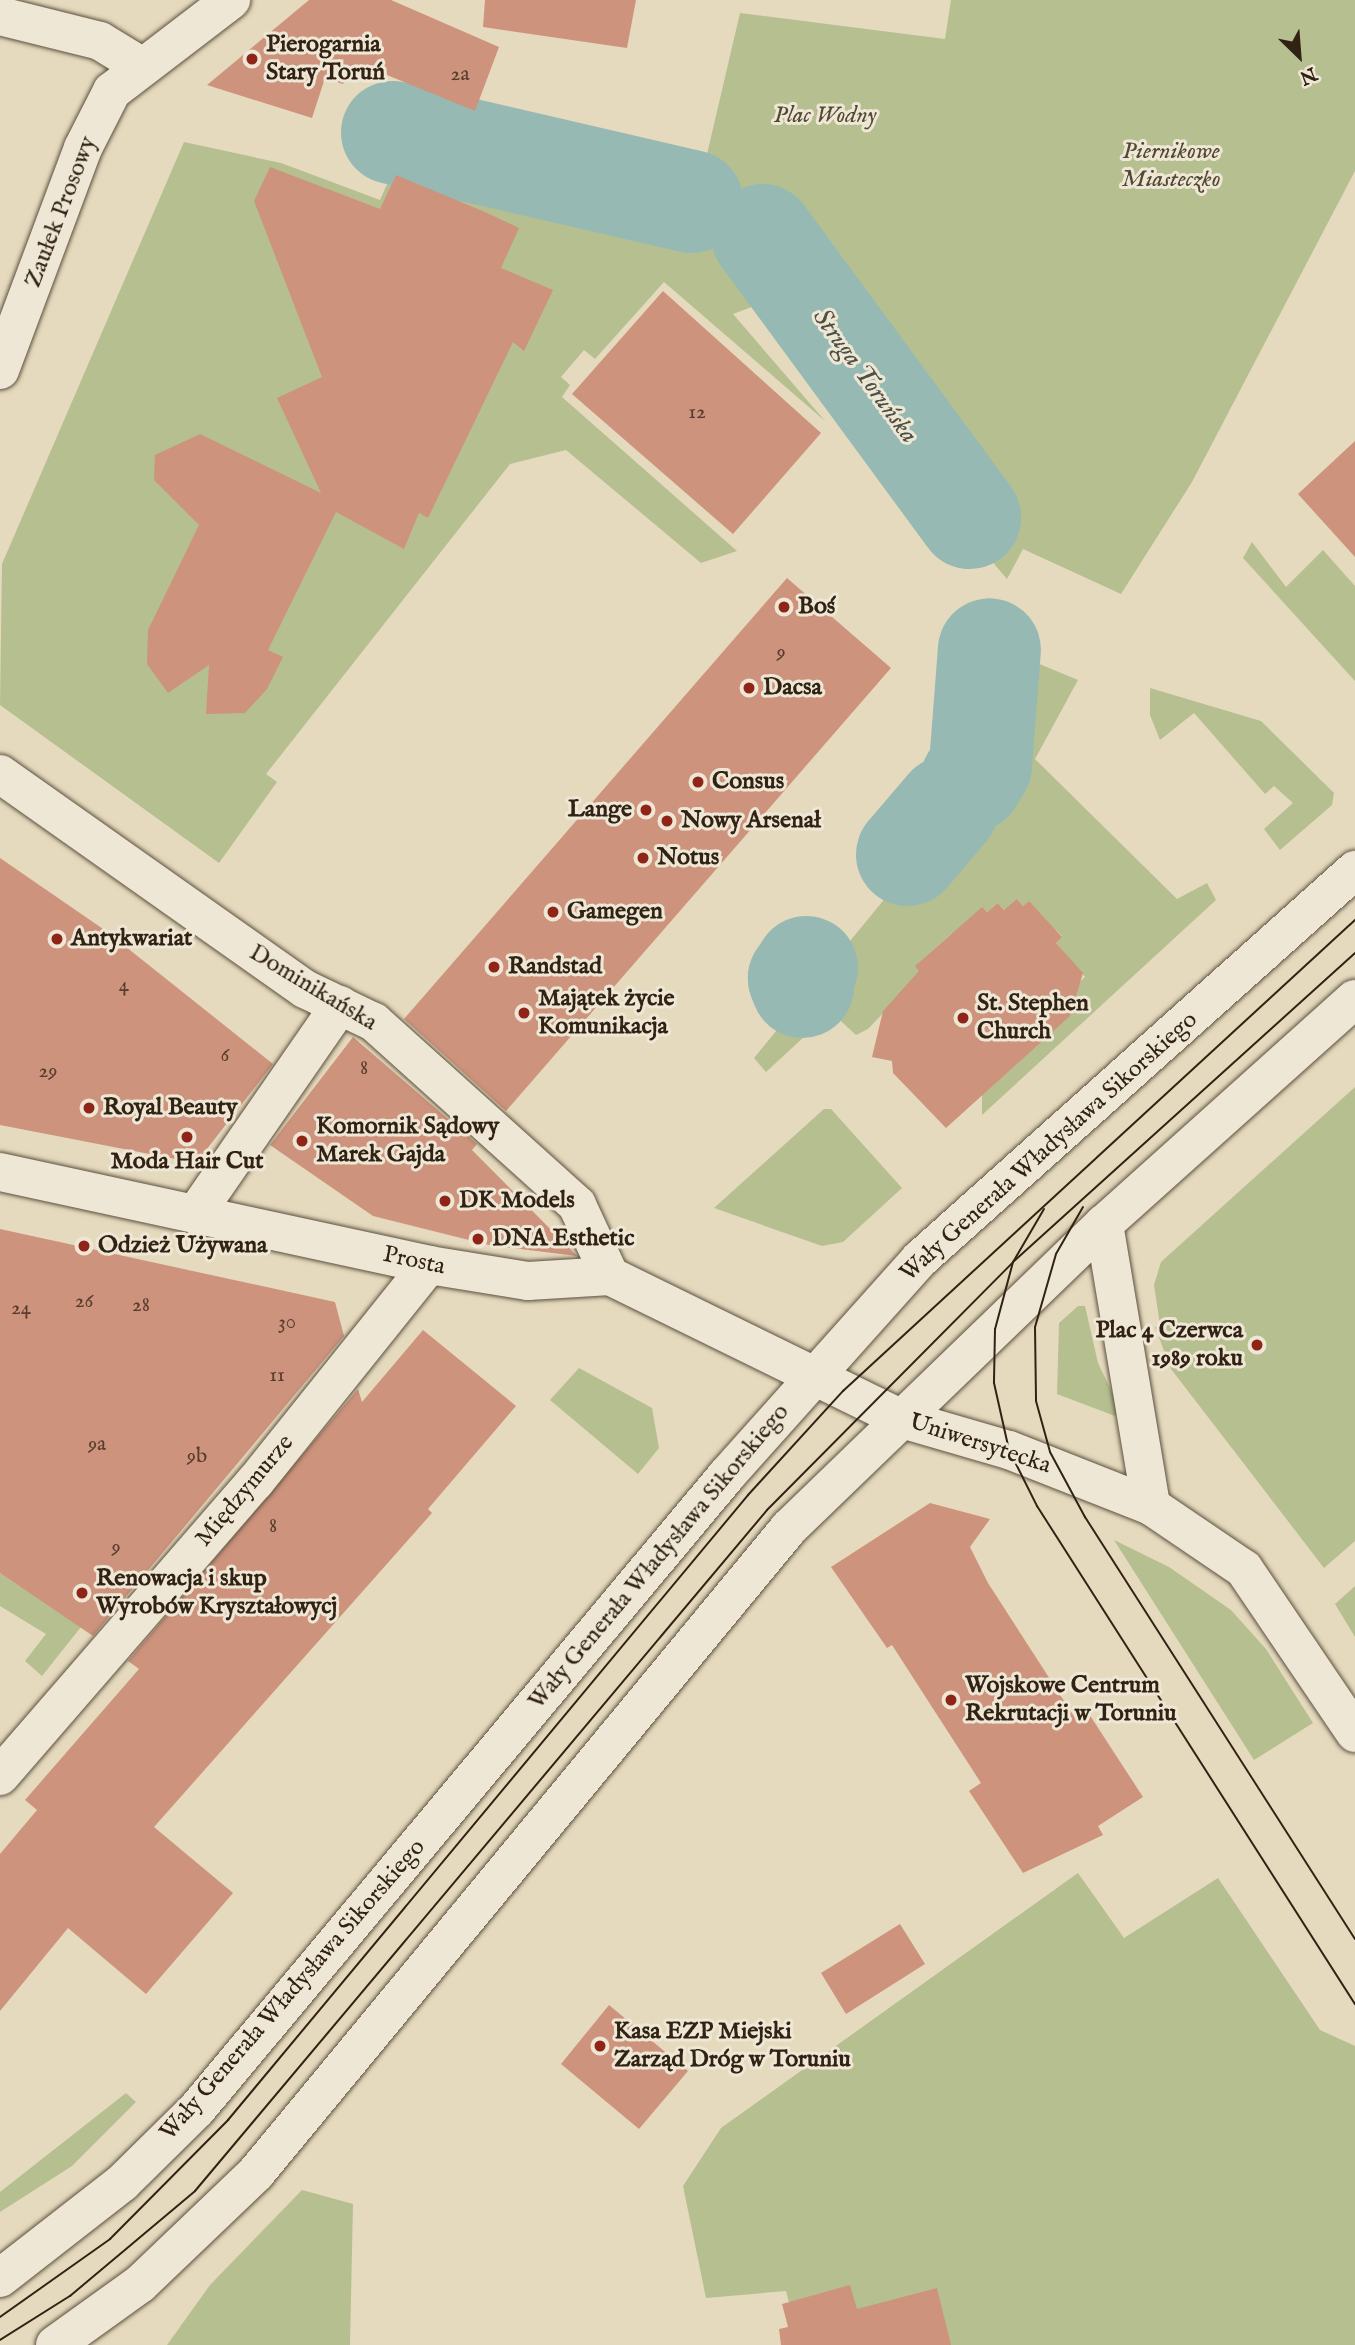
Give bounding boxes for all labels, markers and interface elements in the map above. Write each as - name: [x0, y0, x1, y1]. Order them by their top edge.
- north arrow: [1264, 21, 1334, 91]
- place label: Pierogarnia Stary Toruń: [266, 31, 385, 87]
- marker: Pierogarnia Stary Toruń: [244, 51, 260, 67]
- text: N: [1295, 61, 1320, 89]
- house number: 2a: [451, 62, 469, 88]
- park label: Plac Wodny: [773, 102, 877, 130]
- street label: Zaułek Prosowy: [19, 132, 103, 292]
- park label: Piernikowe Miasteczko: [1122, 138, 1220, 194]
- water label: Struga Toruńska: [806, 303, 924, 449]
- house number: 12: [688, 400, 706, 426]
- place label: Boś: [798, 593, 835, 621]
- marker: Boś: [776, 599, 792, 615]
- house number: 9: [776, 640, 786, 666]
- place label: Dacsa: [763, 674, 822, 702]
- marker: Dacsa: [741, 680, 757, 696]
- place label: Consus: [712, 768, 784, 796]
- marker: Consus: [690, 774, 706, 790]
- place label: Lange: [568, 796, 632, 824]
- marker: Lange: [638, 802, 654, 818]
- place label: Nowy Arsenał: [681, 807, 821, 835]
- marker: Nowy Arsenał: [659, 813, 675, 829]
- place label: Notus: [657, 844, 719, 872]
- marker: Notus: [635, 850, 651, 866]
- place label: Gamegen: [567, 898, 663, 926]
- marker: Gamegen: [545, 904, 561, 920]
- place label: Antykwariat: [71, 925, 192, 953]
- marker: Antykwariat: [49, 931, 65, 947]
- street label: Dominikańska: [244, 939, 382, 1037]
- place label: Randstad: [508, 953, 602, 981]
- marker: Randstad: [486, 959, 502, 975]
- house number: 4: [119, 973, 129, 999]
- place label: Majątek życie Komunikacja: [538, 985, 675, 1041]
- place label: St. Stephen Church: [977, 990, 1089, 1046]
- marker: Majątek życie Komunikacja: [516, 1005, 532, 1021]
- street label: Wały Generała Władysława Sikorskiego: [895, 1006, 1203, 1288]
- marker: St. Stephen Church: [955, 1010, 971, 1026]
- house number: 6: [221, 1043, 229, 1069]
- house number: 8: [360, 1056, 368, 1082]
- house number: 29: [38, 1059, 58, 1085]
- place label: Royal Beauty: [103, 1094, 237, 1122]
- marker: Royal Beauty: [81, 1100, 97, 1116]
- place label: Komornik Sądowy Marek Gajda: [316, 1113, 499, 1169]
- marker: Moda Hair Cut: [179, 1129, 195, 1145]
- marker: Komornik Sądowy Marek Gajda: [294, 1133, 310, 1149]
- place label: Moda Hair Cut: [111, 1148, 263, 1176]
- place label: DK Models: [459, 1187, 575, 1215]
- marker: DK Models: [437, 1193, 453, 1209]
- place label: DNA Esthetic: [492, 1225, 634, 1253]
- marker: DNA Esthetic: [470, 1231, 486, 1247]
- place label: Odzież Używana: [98, 1232, 267, 1260]
- marker: Odzież Używana: [76, 1238, 92, 1254]
- street label: Prosta: [380, 1240, 448, 1282]
- house number: 26: [75, 1289, 93, 1315]
- house number: 28: [132, 1293, 150, 1319]
- house number: 24: [11, 1296, 31, 1322]
- house number: 30: [278, 1310, 296, 1336]
- place label: Plac 4 Czerwca 1989 roku: [1095, 1317, 1243, 1373]
- marker: Plac 4 Czerwca 1989 roku: [1249, 1337, 1265, 1353]
- house number: 11: [269, 1363, 285, 1389]
- street label: Wały Generała Władysława Sikorskiego: [523, 1398, 795, 1716]
- street label: Uniwersytecka: [906, 1408, 1054, 1480]
- street label: Międzymurze: [190, 1429, 300, 1553]
- house number: 9a: [88, 1432, 106, 1458]
- house number: 9b: [187, 1444, 207, 1470]
- house number: 8: [269, 1514, 277, 1540]
- house number: 9: [111, 1535, 121, 1561]
- place label: Renowacja i skup Wyrobów Kryształowycj: [96, 1565, 337, 1621]
- marker: Renowacja i skup Wyrobów Kryształowycj: [74, 1585, 90, 1601]
- place label: Wojskowe Centrum Rekrutacji w Toruniu: [965, 1672, 1176, 1728]
- marker: Wojskowe Centrum Rekrutacji w Toruniu: [943, 1692, 959, 1708]
- street label: Wały Generała Władysława Sikorskiego: [154, 1833, 432, 2147]
- place label: Kasa EZP Miejski Zarząd Dróg w Toruniu: [614, 2018, 851, 2074]
- marker: Kasa EZP Miejski Zarząd Dróg w Toruniu: [592, 2038, 608, 2054]

